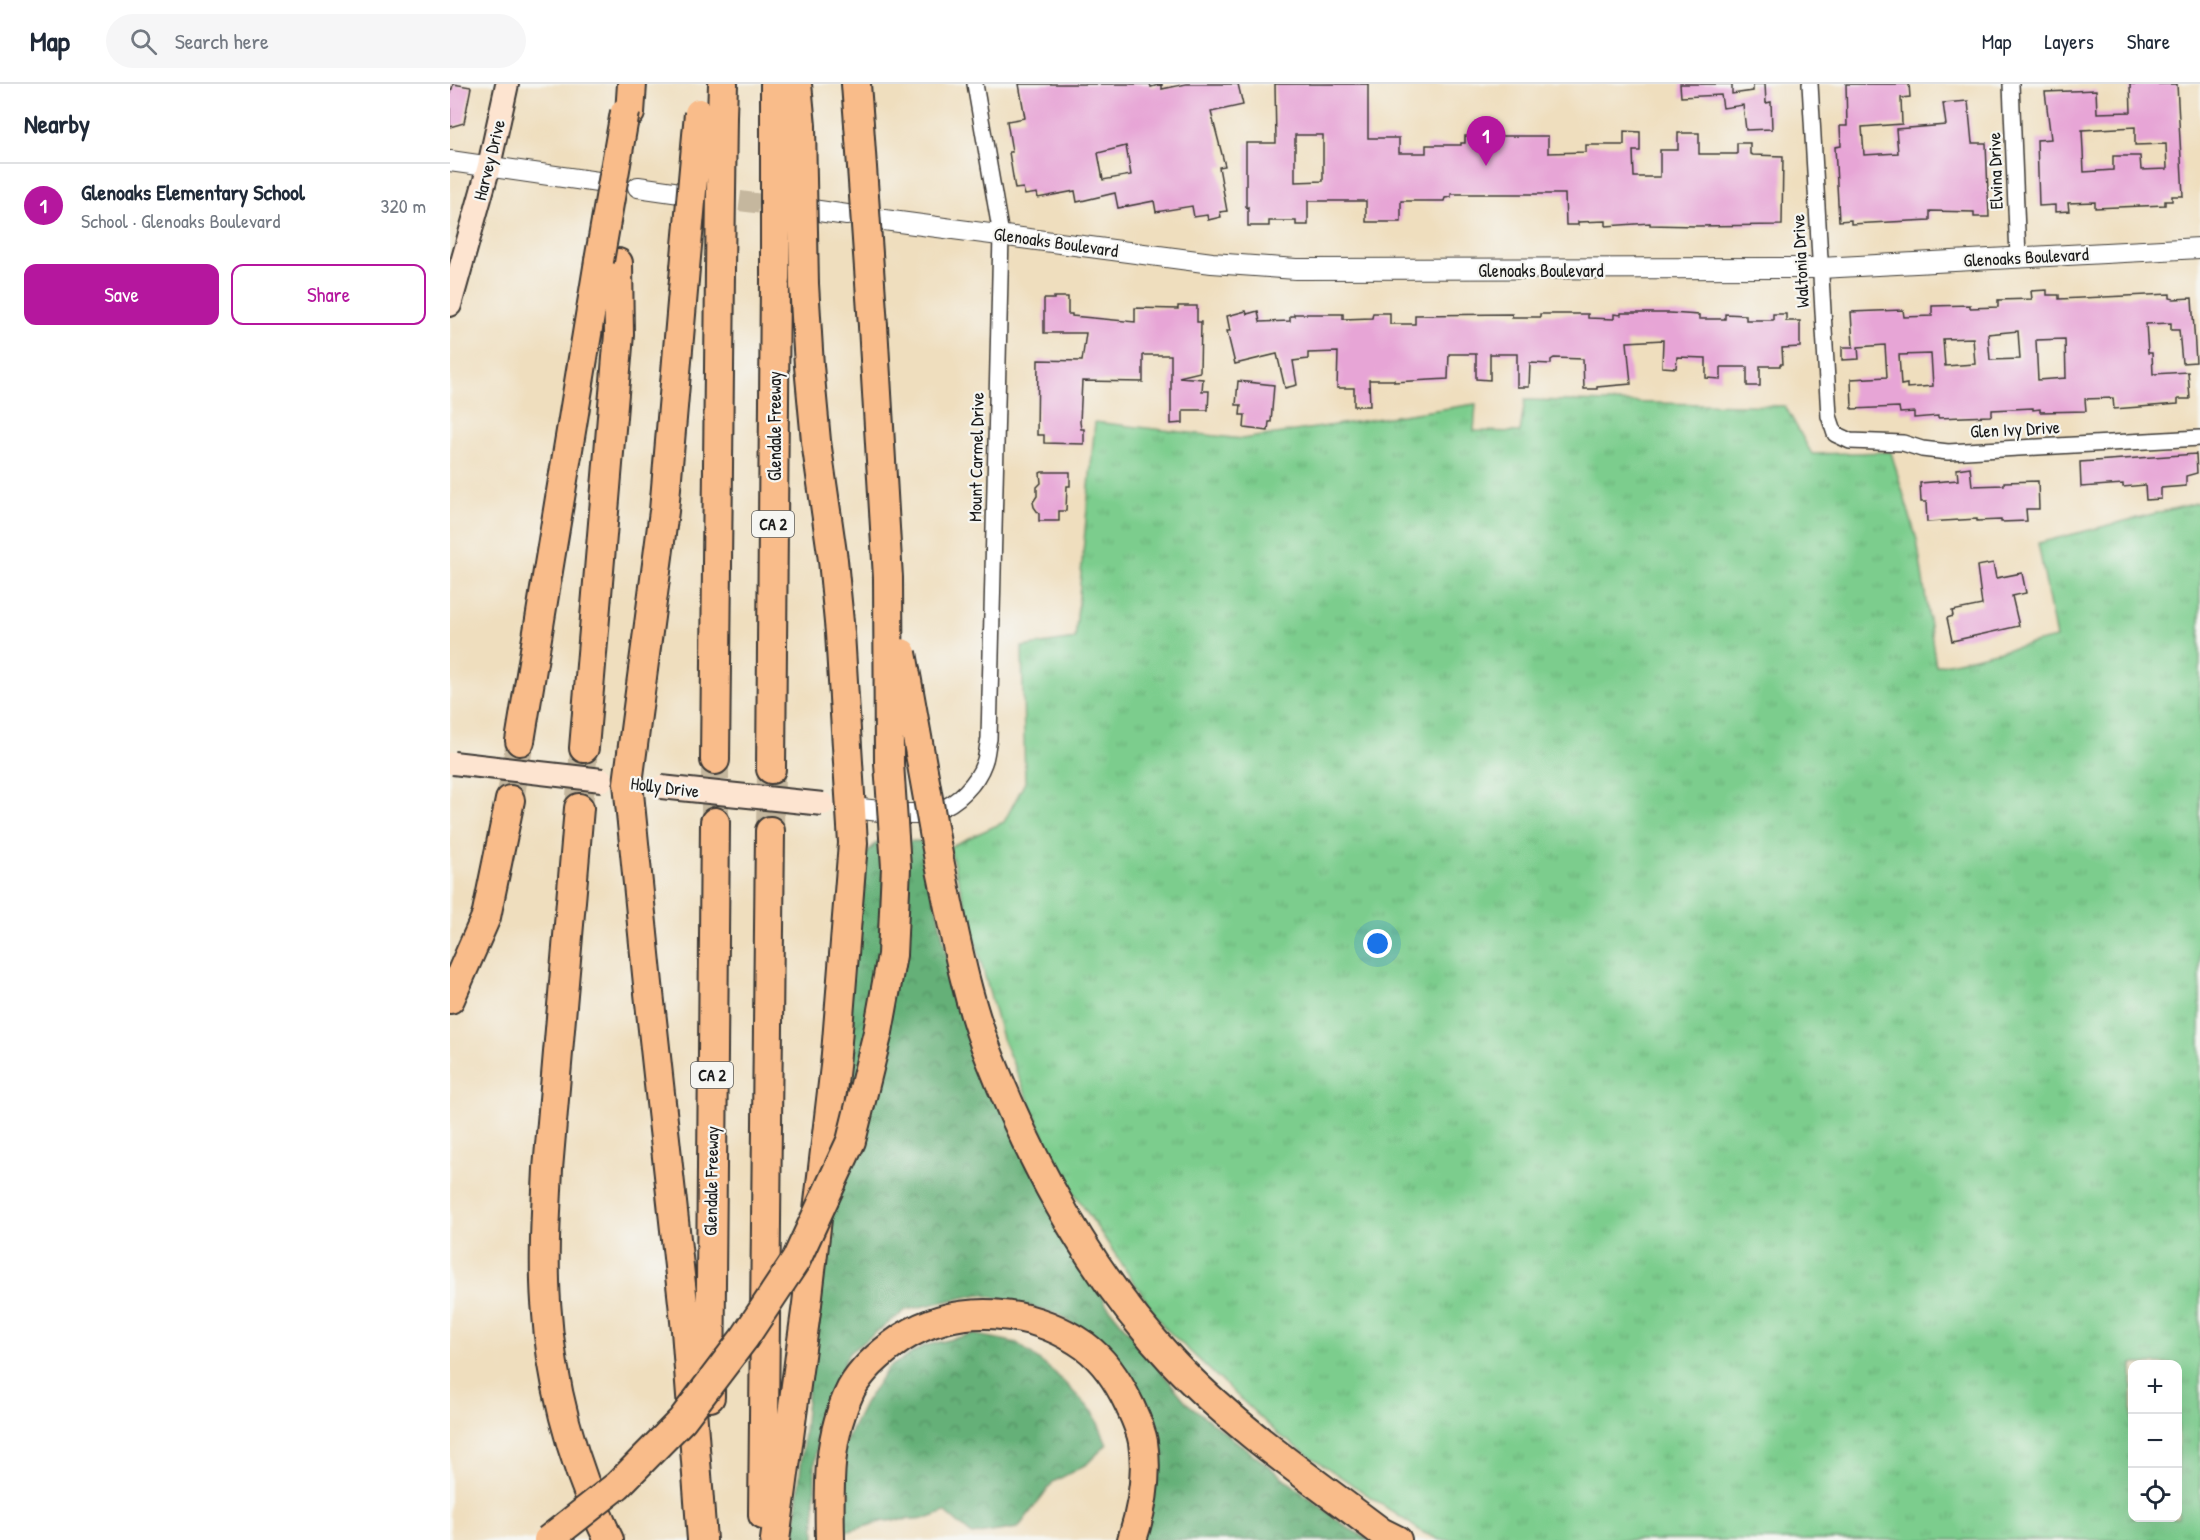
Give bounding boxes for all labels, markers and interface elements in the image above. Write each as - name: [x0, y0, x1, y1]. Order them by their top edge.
- search box: [106, 14, 526, 68]
- text: Map: [30, 22, 70, 60]
- icon: search: [127, 25, 160, 58]
- text: Search here: [175, 26, 269, 56]
- text: Map: [1982, 27, 2011, 56]
- text: Layers: [2044, 27, 2094, 56]
- text: Share: [2127, 27, 2170, 56]
- text: Nearby: [24, 106, 90, 141]
- pin: 1: [1466, 116, 1506, 166]
- street label: Harvey Drive: [467, 117, 511, 203]
- street label: Elvina Drive: [1981, 132, 2009, 210]
- text: Glenoaks Elementary School: [81, 177, 305, 207]
- text: 1: [40, 192, 47, 219]
- text: 320 m: [381, 192, 426, 219]
- text: School · Glenoaks Boulevard: [81, 207, 280, 234]
- street label: Waltonia Drive: [1785, 214, 1815, 308]
- street label: Glenoaks Boulevard: [992, 221, 1120, 263]
- street label: Glenoaks Boulevard: [1963, 241, 2089, 273]
- street label: Glenoaks Boulevard: [1478, 258, 1604, 283]
- button: Save: [24, 264, 219, 325]
- button: Share: [231, 264, 426, 325]
- street label: Glendale Freeway: [762, 371, 787, 481]
- street label: Mount Carmel Drive: [962, 392, 990, 522]
- street label: Glen Ivy Drive: [1969, 414, 2061, 444]
- road number: CA 2: [752, 511, 794, 537]
- street label: Holly Drive: [629, 770, 701, 804]
- your location: [1363, 929, 1392, 958]
- road number: CA 2: [691, 1062, 733, 1088]
- street label: Glendale Freeway: [698, 1125, 724, 1236]
- map controls: [2128, 1360, 2182, 1522]
- button: +: [2128, 1360, 2182, 1414]
- button: −: [2128, 1414, 2182, 1468]
- button: locate: [2128, 1468, 2182, 1522]

